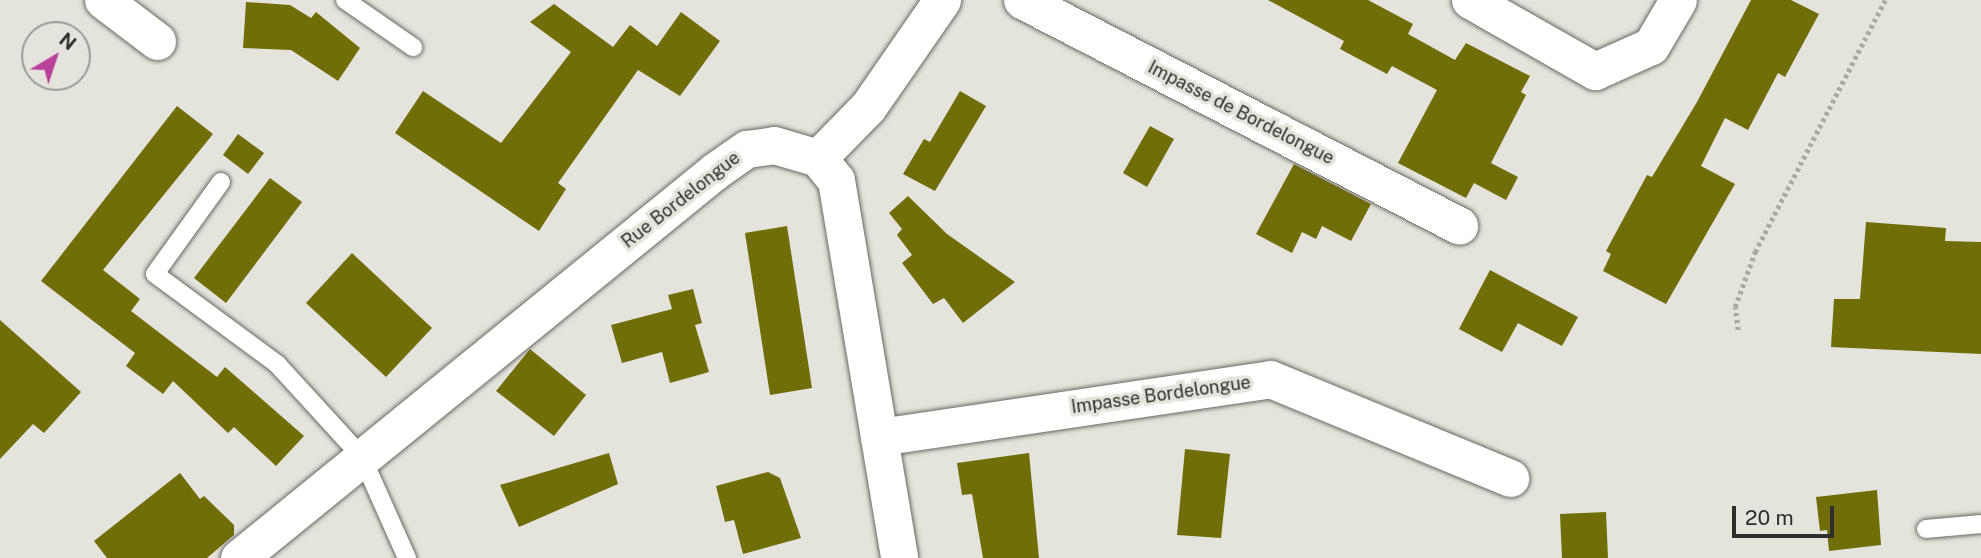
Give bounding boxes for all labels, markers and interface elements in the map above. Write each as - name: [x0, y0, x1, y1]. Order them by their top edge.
- north arrow: [21, 21, 91, 91]
- text: N: [55, 28, 81, 54]
- street label: Impasse de Bordelongue: [1144, 57, 1338, 169]
- street label: Rue Bordelongue: [617, 147, 745, 253]
- street label: Impasse Bordelongue: [1070, 372, 1252, 418]
- scale bar: [1736, 491, 1838, 536]
- text: 20 m: [1745, 505, 1794, 530]

